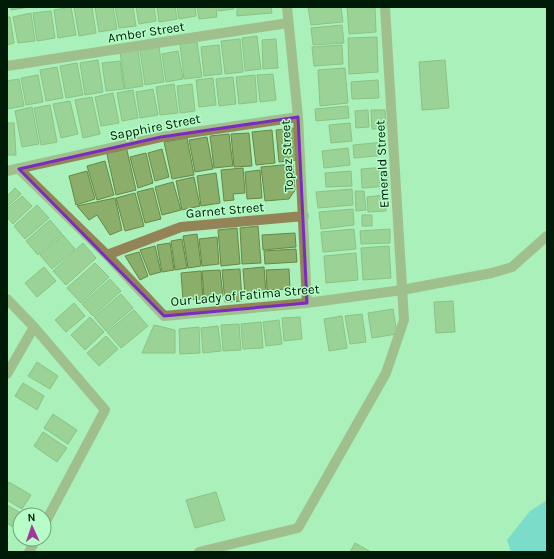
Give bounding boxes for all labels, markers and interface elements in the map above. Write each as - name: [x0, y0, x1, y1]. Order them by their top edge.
- street label: Amber Street: [107, 19, 186, 45]
- street label: Sapphire Street: [108, 111, 202, 143]
- street label: Topaz Street: [278, 119, 296, 192]
- street label: Emerald Street: [372, 120, 392, 208]
- street label: Garnet Street: [185, 199, 265, 221]
- street label: Our Lady of Fatima Street: [170, 281, 320, 309]
- north arrow: [12, 507, 52, 547]
- text: N: [27, 511, 36, 524]

